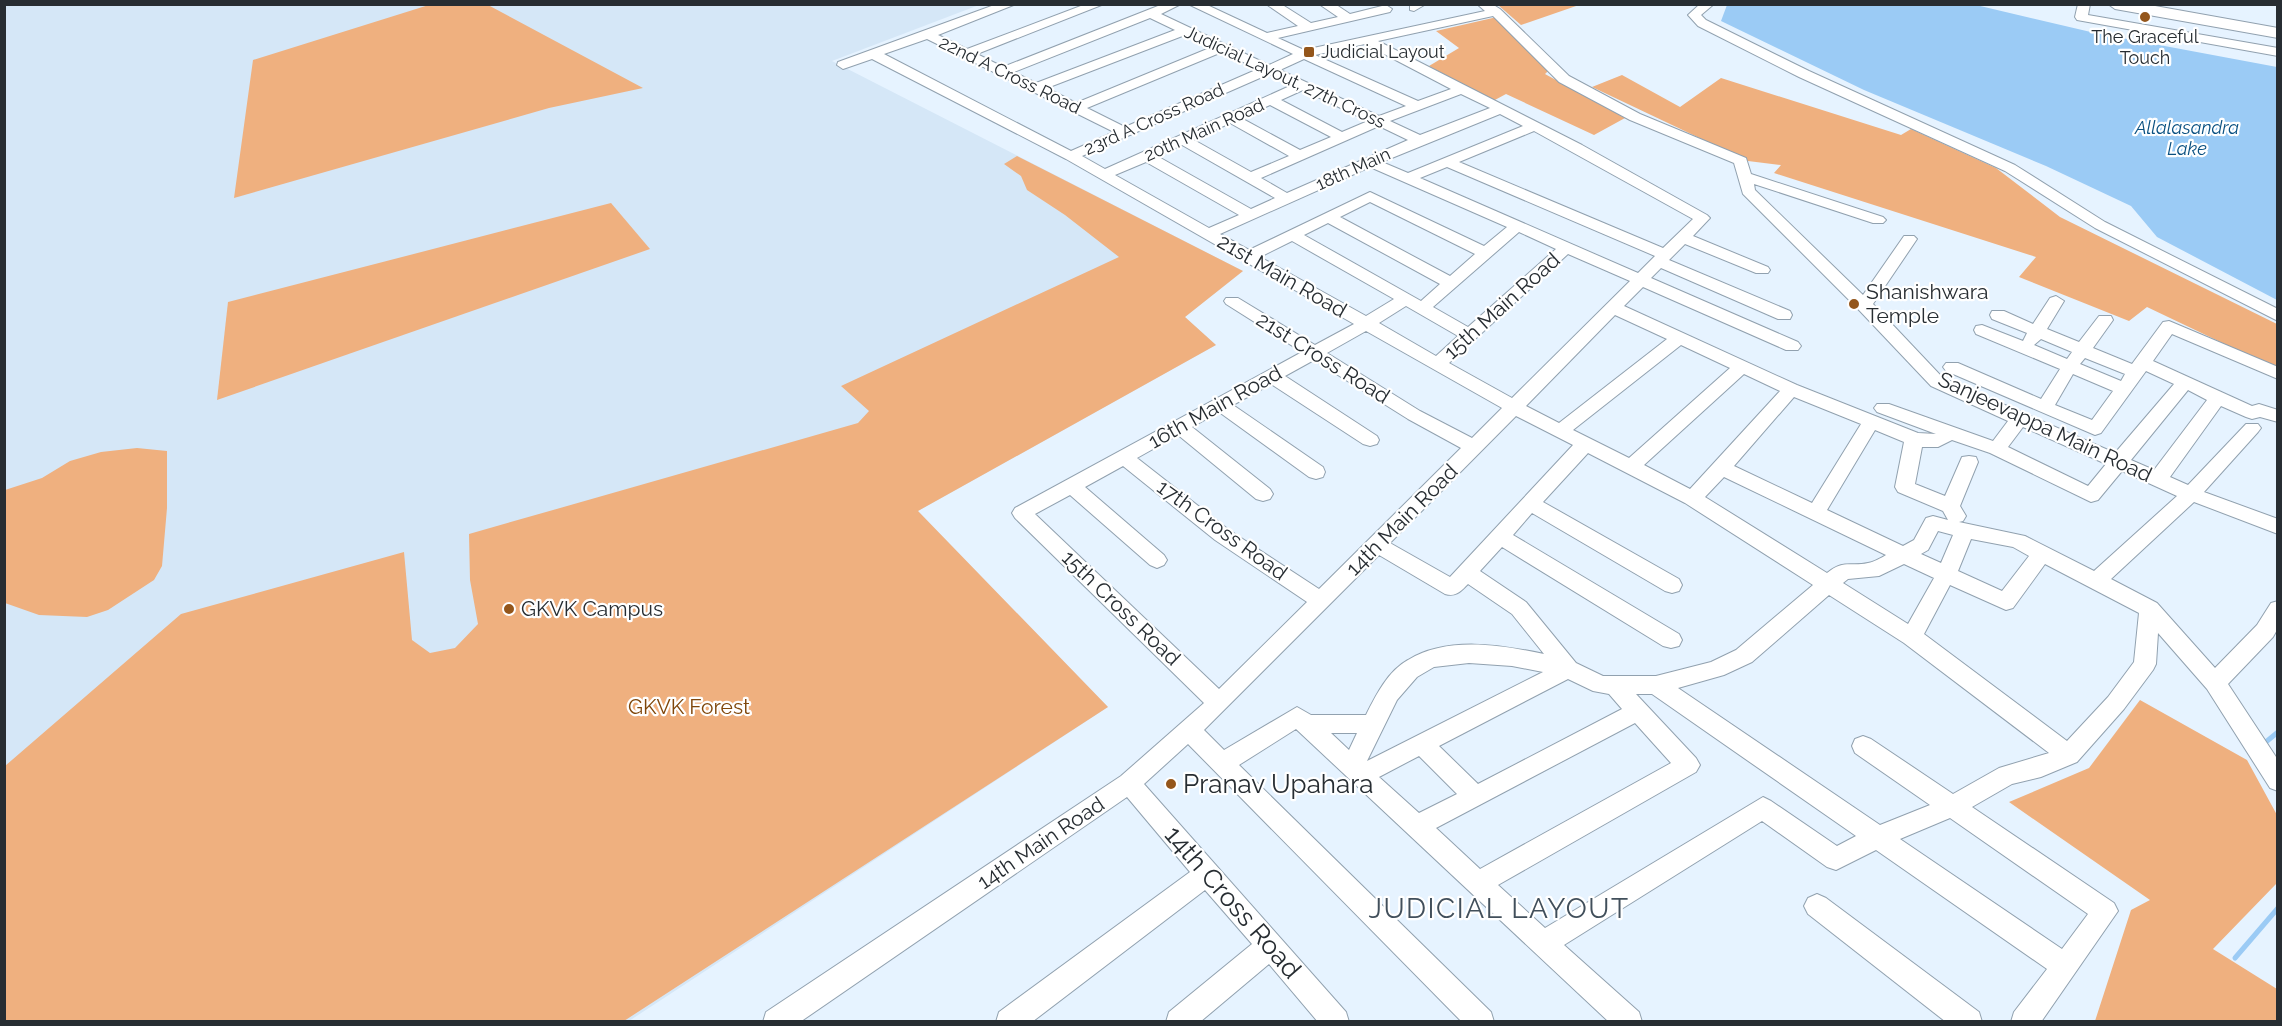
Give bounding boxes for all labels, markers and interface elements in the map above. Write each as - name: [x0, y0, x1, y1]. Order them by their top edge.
- marker: The Graceful Touch: [2138, 10, 2152, 24]
- street label: Judicial Layout, 27th Cross: [1182, 21, 1389, 132]
- place label: The Graceful Touch: [2091, 26, 2199, 68]
- street label: 22nd A Cross Road: [936, 31, 1084, 118]
- place label: Judicial Layout: [1321, 41, 1445, 62]
- marker: Judicial Layout: [1302, 45, 1316, 59]
- street label: 23rd A Cross Road: [1081, 78, 1227, 159]
- street label: 20th Main Road: [1141, 94, 1267, 165]
- water label: Allalasandra Lake: [2134, 117, 2239, 159]
- street label: 18th Main: [1312, 143, 1393, 194]
- street label: 21st Main Road: [1213, 229, 1351, 323]
- street label: 15th Main Road: [1439, 247, 1565, 364]
- place label: Shanishwara Temple: [1866, 279, 1988, 328]
- marker: Shanishwara Temple: [1847, 297, 1861, 311]
- street label: 21st Cross Road: [1252, 307, 1395, 409]
- street label: 16th Main Road: [1144, 360, 1286, 454]
- street label: Sanjeevappa Main Road: [1934, 366, 2156, 487]
- street label: 14th Main Road: [1341, 459, 1463, 581]
- street label: 17th Cross Road: [1152, 474, 1292, 585]
- street label: 15th Cross Road: [1057, 545, 1186, 670]
- place label: GKVK Campus: [521, 596, 663, 621]
- marker: GKVK Campus: [502, 602, 516, 616]
- park label: GKVK Forest: [628, 694, 750, 719]
- place label: Pranav Upahara: [1183, 769, 1373, 799]
- marker: Pranav Upahara: [1164, 777, 1178, 791]
- street label: 14th Main Road: [973, 791, 1109, 894]
- street label: 14th Cross Road: [1159, 820, 1307, 984]
- district label: JUDICIAL LAYOUT: [1368, 892, 1630, 925]

